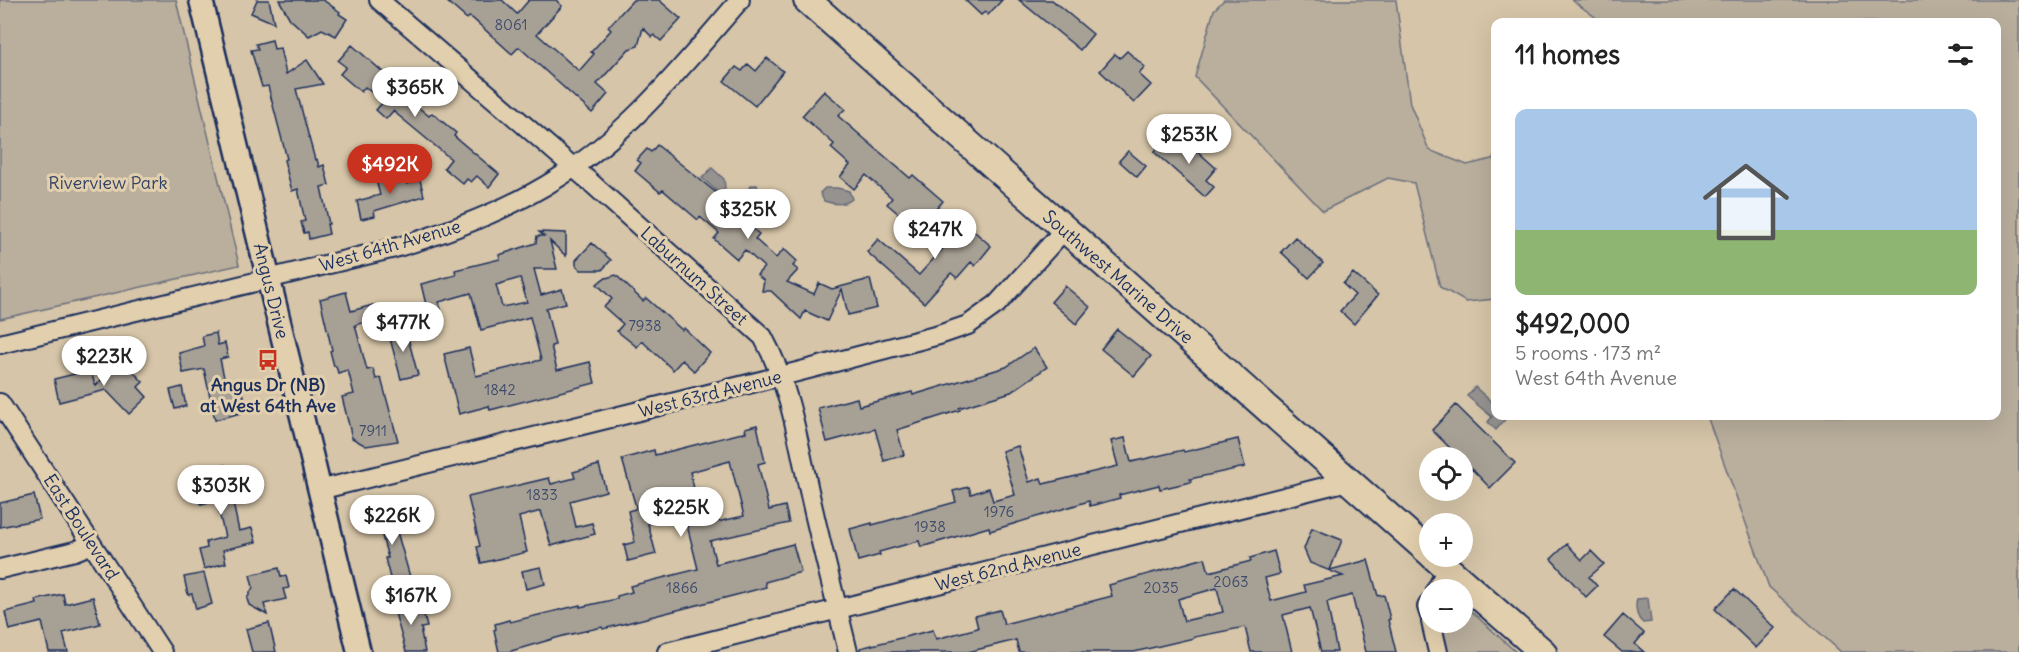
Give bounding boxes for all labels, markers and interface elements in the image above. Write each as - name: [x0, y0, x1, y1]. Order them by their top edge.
- house number: 8061: [494, 15, 528, 34]
- text: 11 homes: [1515, 38, 1620, 71]
- icon: filters: [1944, 38, 1977, 71]
- pin: $365K: [373, 67, 457, 118]
- text: $365K: [386, 74, 444, 99]
- pin: $253K: [1147, 114, 1231, 165]
- text: $253K: [1160, 121, 1218, 146]
- pin: $492K: [348, 144, 432, 195]
- icon: home: [1692, 148, 1800, 256]
- text: $492K: [361, 151, 419, 176]
- park label: Riverview Park: [48, 171, 168, 194]
- pin: $325K: [706, 189, 790, 240]
- text: $325K: [719, 196, 777, 221]
- street label: Southwest Marine Drive: [1038, 205, 1199, 348]
- pin: $247K: [893, 209, 977, 260]
- street label: West 64th Avenue: [317, 214, 463, 277]
- text: $247K: [907, 216, 963, 241]
- street label: Laburnum Street: [636, 221, 753, 330]
- street label: Angus Drive: [249, 241, 294, 341]
- pin: $477K: [361, 302, 445, 353]
- text: $492,000: [1515, 307, 1630, 340]
- text: $477K: [376, 309, 430, 334]
- house number: 7938: [628, 316, 662, 335]
- pin: $223K: [62, 336, 146, 387]
- text: 5 rooms · 173 m²: [1515, 340, 1661, 365]
- text: $223K: [76, 343, 132, 368]
- bus stop icon: Angus Dr (NB) at West 64th Ave: [256, 348, 280, 372]
- street label: West 63rd Avenue: [636, 365, 784, 422]
- text: West 64th Avenue: [1515, 365, 1677, 390]
- place label: Angus Dr (NB) at West 64th Ave: [200, 373, 336, 417]
- house number: 1842: [484, 380, 516, 399]
- house number: 7911: [359, 421, 387, 440]
- map controls: [1419, 447, 1473, 633]
- button: locate: [1419, 447, 1473, 501]
- pin: $303K: [179, 465, 263, 516]
- street label: East Boulevard: [39, 469, 124, 584]
- text: $303K: [191, 472, 251, 497]
- house number: 1833: [526, 485, 558, 504]
- pin: $225K: [639, 487, 723, 538]
- text: $225K: [653, 494, 709, 519]
- pin: $226K: [350, 495, 434, 546]
- text: $226K: [364, 502, 420, 527]
- house number: 1976: [984, 502, 1014, 521]
- button: +: [1419, 513, 1473, 567]
- house number: 1938: [914, 517, 946, 536]
- street label: West 62nd Avenue: [932, 537, 1083, 596]
- house number: 2063: [1213, 572, 1249, 591]
- pin: $167K: [369, 575, 453, 626]
- house number: 1866: [666, 578, 698, 597]
- house number: 2035: [1143, 578, 1179, 597]
- button: −: [1419, 579, 1473, 633]
- text: $167K: [385, 582, 437, 607]

